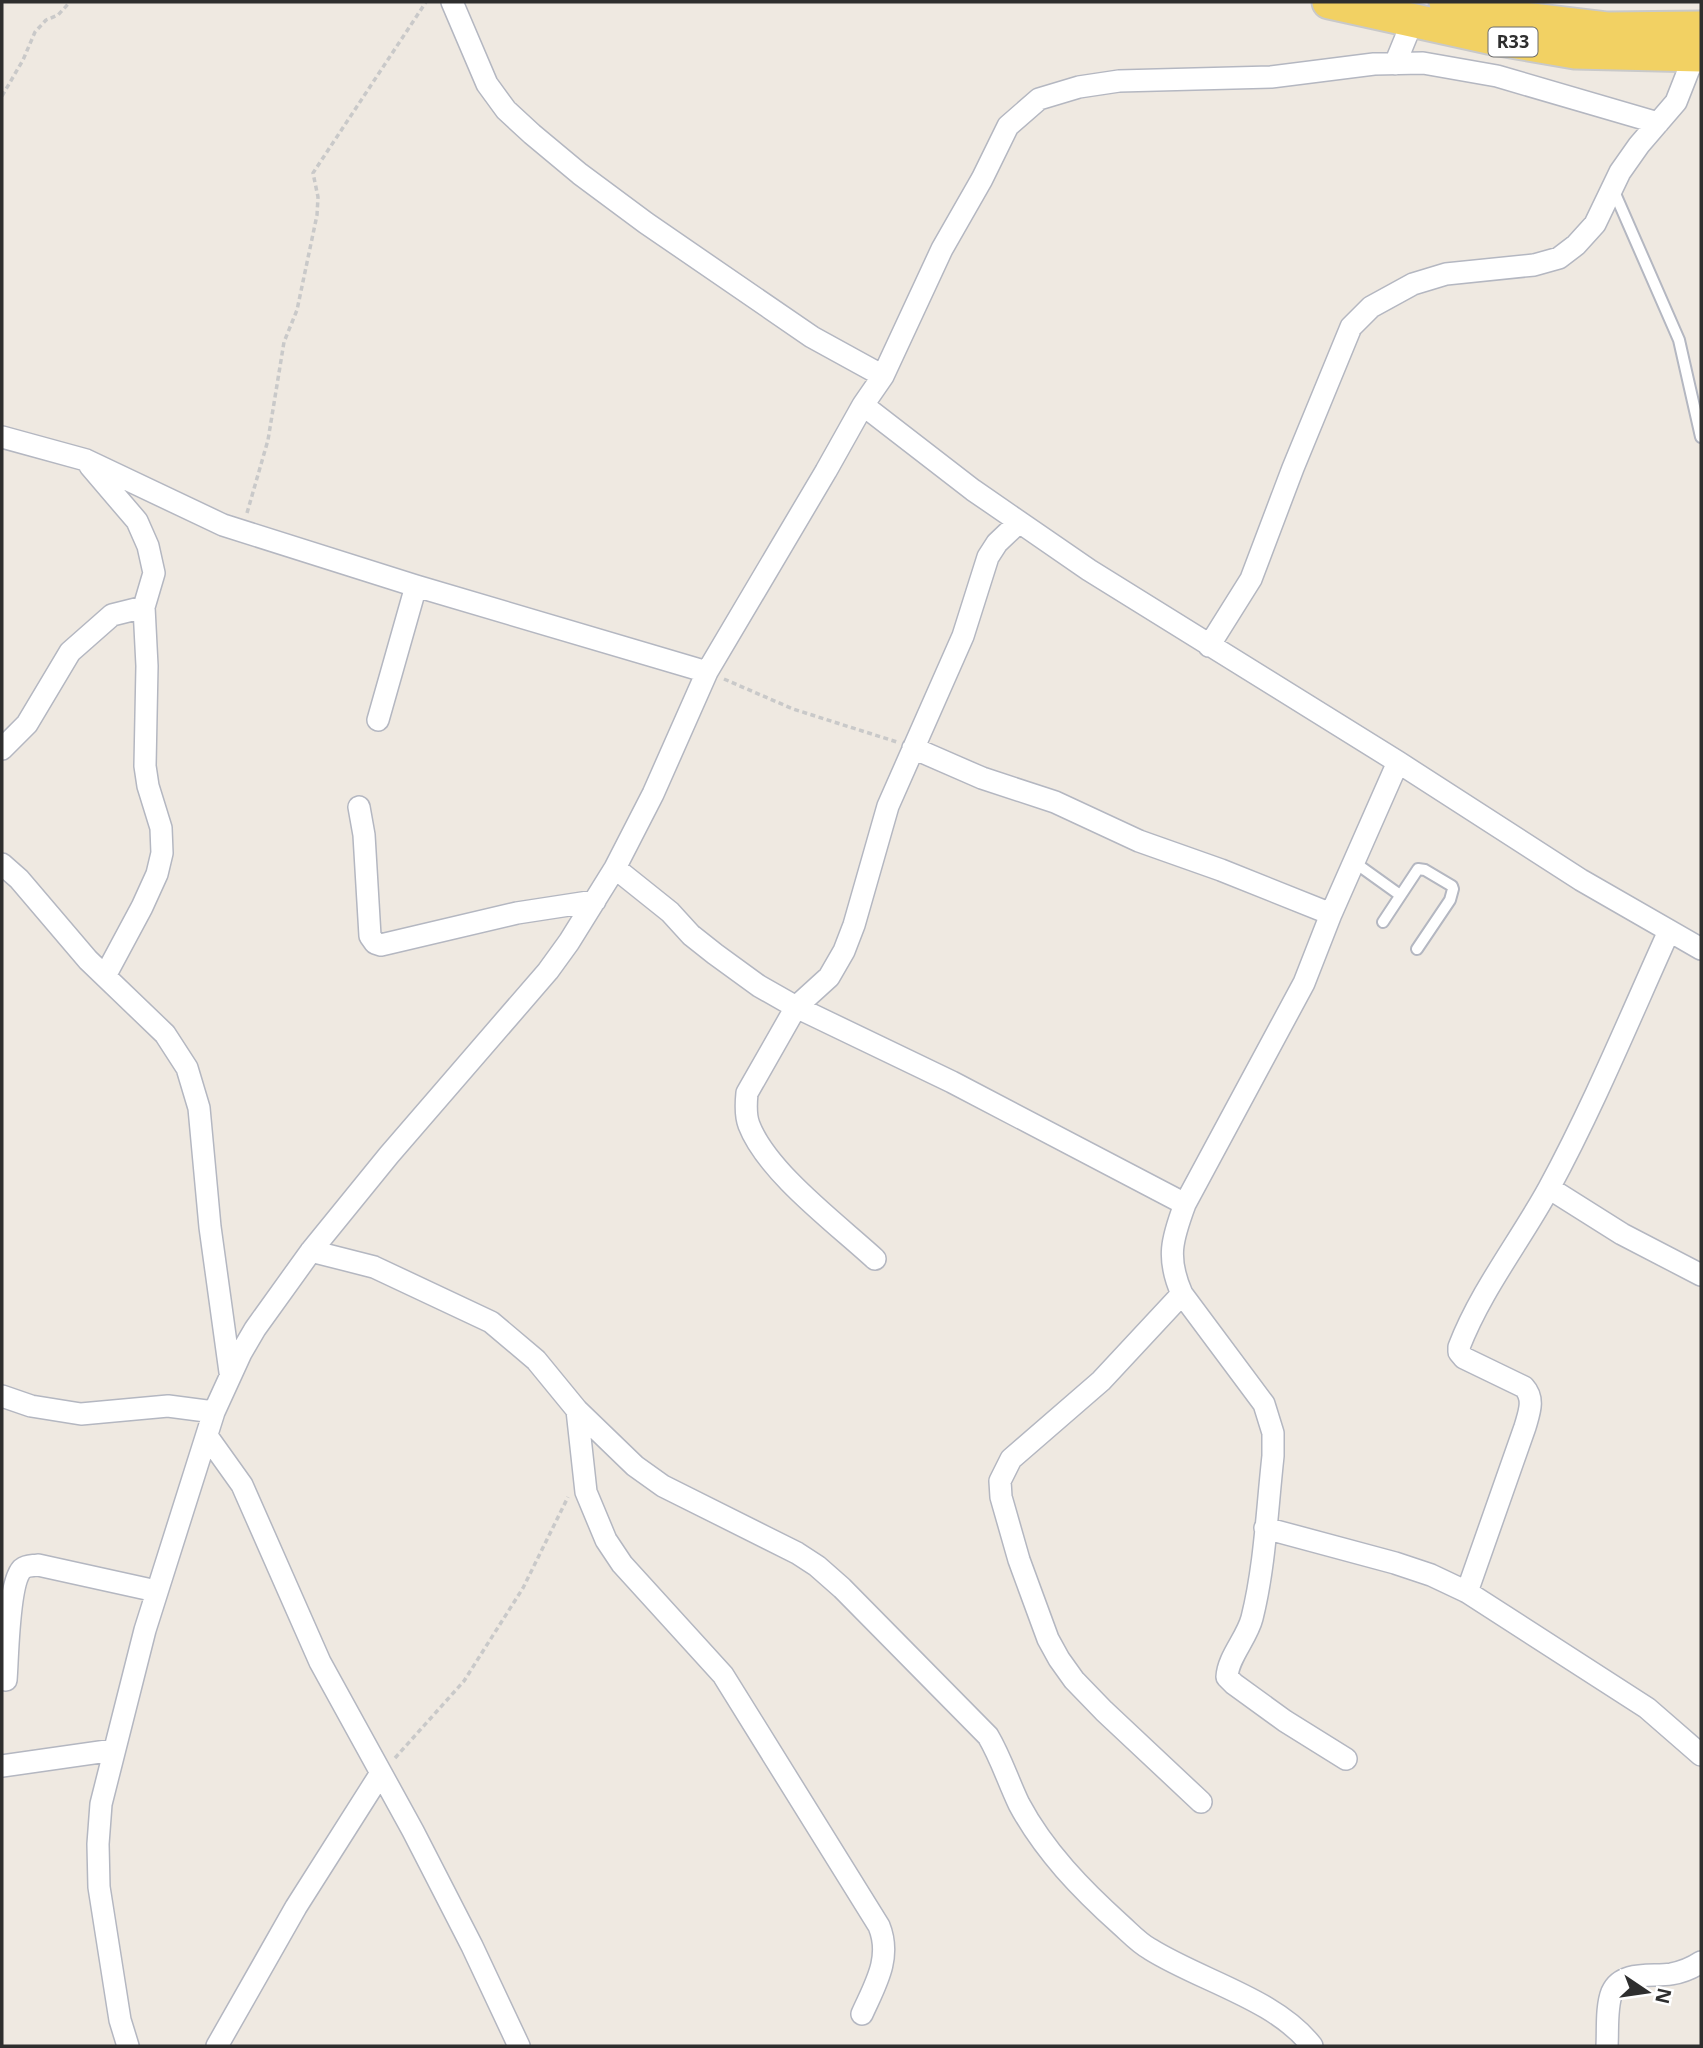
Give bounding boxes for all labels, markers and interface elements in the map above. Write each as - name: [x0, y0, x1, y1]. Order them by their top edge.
- road number: R33: [1488, 28, 1538, 56]
- north arrow: [1612, 1957, 1682, 2027]
- text: N: [1649, 1985, 1678, 2006]

